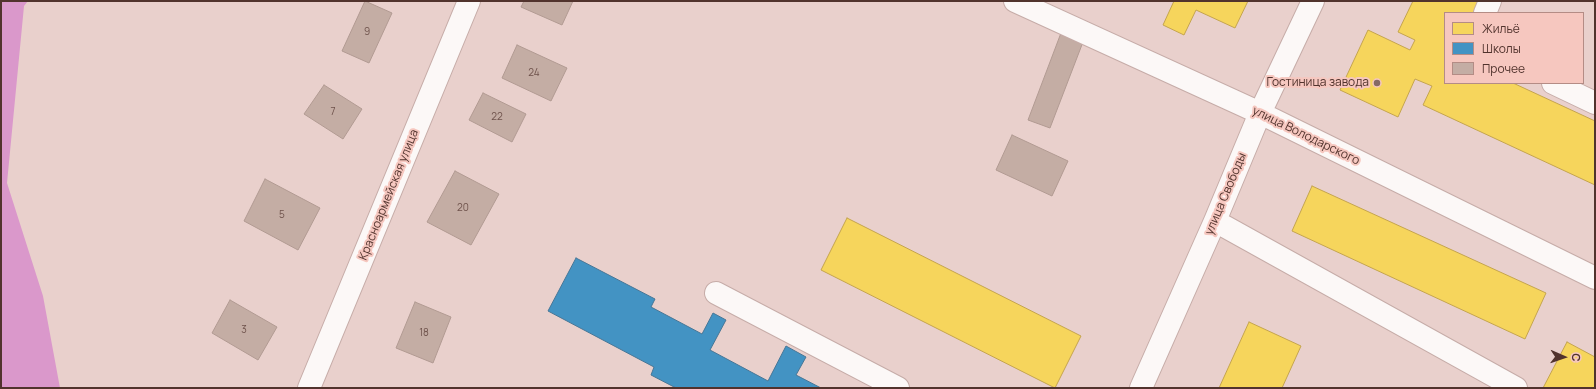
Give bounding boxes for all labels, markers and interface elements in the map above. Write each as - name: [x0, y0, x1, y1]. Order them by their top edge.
- legend: [1444, 12, 1584, 84]
- text: Жильё: [1482, 20, 1520, 37]
- house number: 9: [364, 26, 370, 38]
- text: Школы: [1482, 40, 1521, 57]
- text: Прочее: [1482, 60, 1525, 77]
- house number: 24: [528, 67, 540, 79]
- place label: Гостиница завода: [1267, 76, 1369, 90]
- marker: Гостиница завода: [1372, 78, 1382, 88]
- street label: улица Володарского: [1250, 104, 1362, 168]
- house number: 7: [330, 106, 336, 118]
- house number: 22: [491, 111, 503, 123]
- street label: Красноармейская улица: [356, 127, 422, 263]
- street label: улица Свободы: [1202, 151, 1250, 237]
- house number: 20: [457, 202, 469, 214]
- house number: 5: [279, 209, 285, 221]
- house number: 3: [241, 324, 247, 336]
- house number: 18: [419, 327, 429, 339]
- north arrow: [1544, 337, 1584, 377]
- text: С: [1569, 353, 1584, 362]

